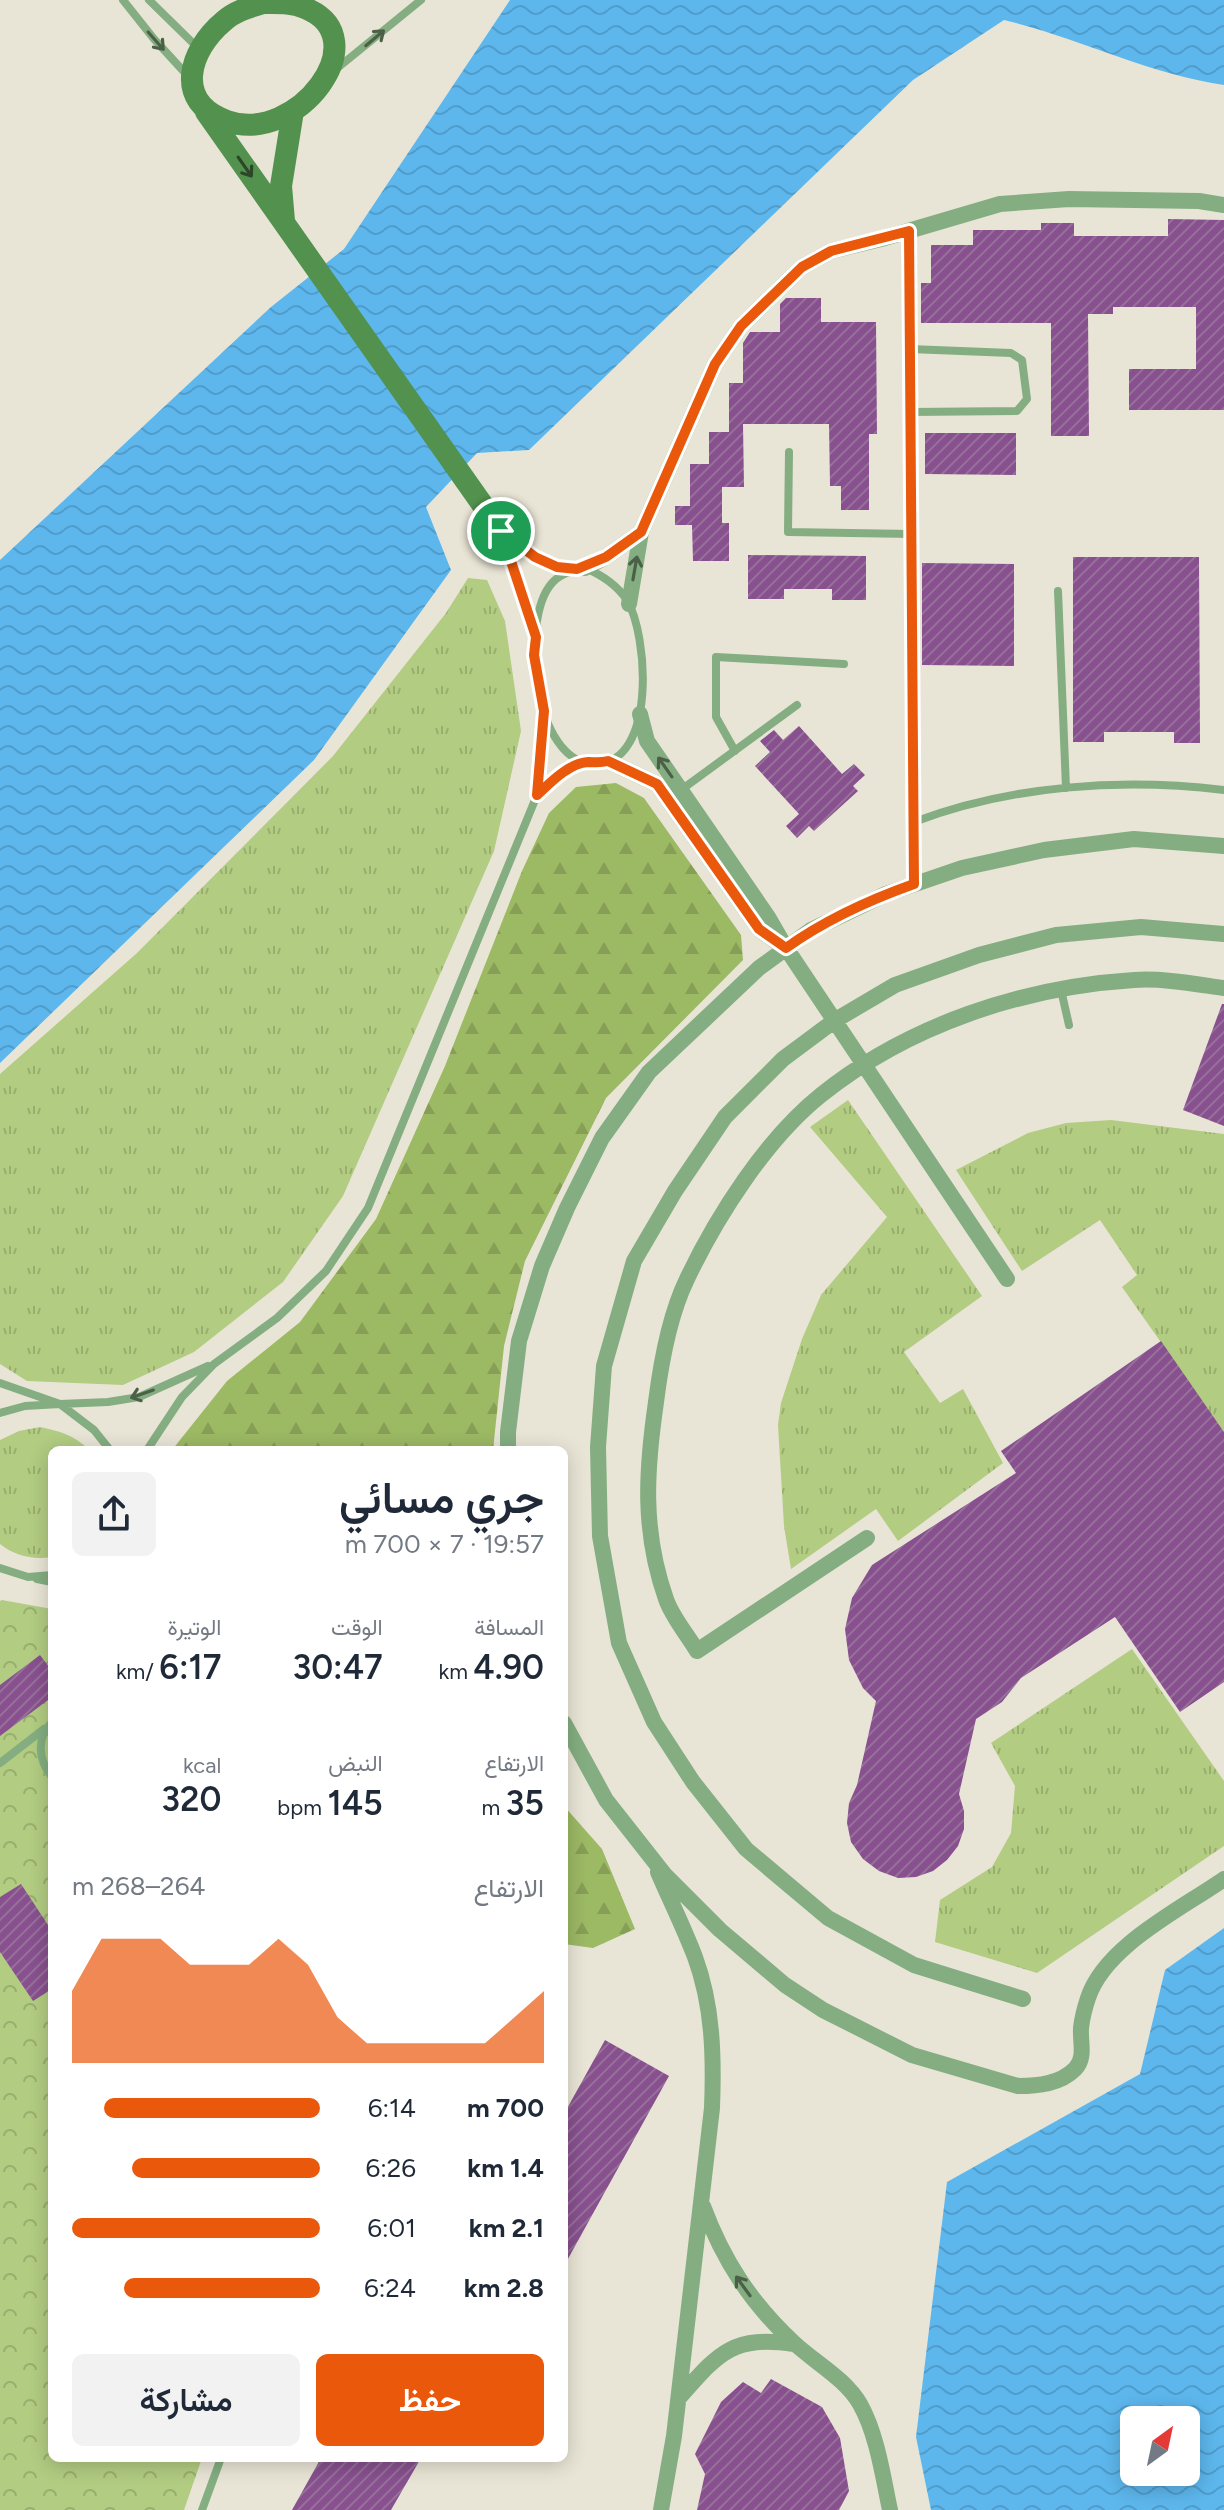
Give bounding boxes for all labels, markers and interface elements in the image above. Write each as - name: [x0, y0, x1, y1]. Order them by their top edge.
- one-way arrow: [364, 29, 385, 47]
- one-way arrow: [147, 31, 165, 51]
- one-way arrow: [237, 156, 253, 178]
- pin: [467, 497, 535, 565]
- icon: arrive: [479, 509, 523, 553]
- one-way arrow: [628, 556, 643, 581]
- one-way arrow: [657, 757, 673, 779]
- one-way arrow: [130, 1388, 155, 1403]
- text: جري مسائي: [339, 1471, 544, 1524]
- button: share: [72, 1472, 156, 1556]
- text: 19:57 · 7 × 700 m: [345, 1528, 544, 1560]
- text: الوتيرة: [168, 1614, 221, 1641]
- text: الوقت: [331, 1614, 383, 1641]
- text: المسافة: [474, 1614, 544, 1641]
- text: 6:17: [159, 1647, 221, 1688]
- text: 30:47: [292, 1647, 383, 1688]
- text: 4.90: [473, 1647, 544, 1688]
- text: /km: [116, 1658, 159, 1685]
- text: km: [438, 1658, 473, 1685]
- text: النبض: [328, 1750, 383, 1777]
- text: الارتفاع: [484, 1750, 544, 1777]
- text: kcal: [183, 1752, 221, 1779]
- text: 320: [161, 1779, 221, 1820]
- text: 145: [327, 1783, 383, 1824]
- text: 35: [506, 1783, 544, 1824]
- text: bpm: [277, 1794, 327, 1821]
- text: m: [481, 1794, 506, 1821]
- text: 264–268 m: [72, 1870, 206, 1902]
- text: الارتفاع: [473, 1872, 544, 1904]
- text: 6:14: [368, 2092, 416, 2124]
- text: 700 m: [467, 2092, 544, 2124]
- text: 6:26: [365, 2152, 416, 2184]
- text: 1.4 km: [467, 2152, 544, 2184]
- text: 6:01: [367, 2212, 416, 2244]
- text: 2.1 km: [469, 2212, 544, 2244]
- text: 6:24: [364, 2272, 416, 2304]
- text: 2.8 km: [464, 2272, 544, 2304]
- one-way arrow: [734, 2275, 751, 2297]
- button: مشاركة: [72, 2354, 300, 2446]
- button: حفظ: [316, 2354, 544, 2446]
- north arrow: [1120, 2406, 1200, 2486]
- map controls: [1120, 2406, 1200, 2486]

